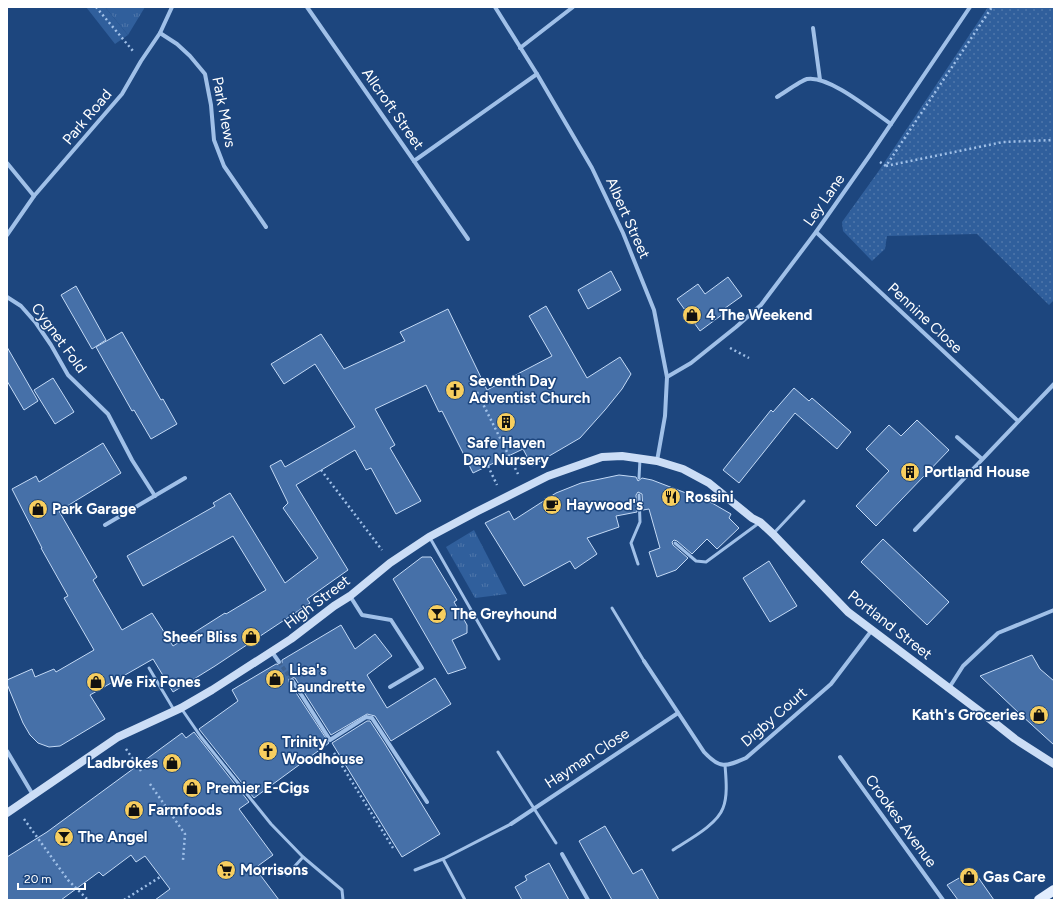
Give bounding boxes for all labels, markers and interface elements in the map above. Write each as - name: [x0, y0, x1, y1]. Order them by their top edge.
- street label: Allcroft Street: [358, 65, 428, 154]
- street label: Park Mews: [208, 75, 240, 149]
- street label: Park Road: [59, 86, 115, 148]
- street label: Ley Lane: [800, 171, 848, 229]
- street label: Albert Street: [602, 175, 654, 262]
- street label: Pennine Close: [884, 279, 966, 357]
- street label: Cygnet Fold: [28, 299, 90, 377]
- shop icon: 4 The Weekend: [681, 304, 703, 326]
- place label: 4 The Weekend: [706, 306, 813, 324]
- place label: Seventh Day Adventist Church: [469, 372, 590, 407]
- church icon: Seventh Day Adventist Church: [444, 379, 466, 401]
- building icon: Safe Haven Day Nursery: [495, 411, 517, 433]
- place label: Safe Haven Day Nursery: [463, 434, 549, 469]
- building icon: Portland House: [899, 461, 921, 483]
- place label: Portland House: [924, 463, 1031, 481]
- restaurant icon: Rossini: [660, 486, 682, 508]
- place label: Rossini: [685, 488, 734, 506]
- cafe icon: Haywood's: [541, 494, 563, 516]
- place label: Haywood's: [566, 496, 643, 514]
- shop icon: Park Garage: [27, 498, 49, 520]
- place label: Park Garage: [52, 500, 137, 518]
- street label: High Street: [281, 571, 354, 633]
- street label: Portland Street: [844, 587, 936, 664]
- bar icon: The Greyhound: [426, 603, 448, 625]
- place label: The Greyhound: [451, 605, 557, 623]
- shop icon: Sheer Bliss: [240, 626, 262, 648]
- place label: Sheer Bliss: [163, 628, 237, 646]
- place label: Lisa's Laundrette: [289, 661, 366, 696]
- shop icon: Lisa's Laundrette: [264, 668, 286, 690]
- shop icon: We Fix Fones: [85, 671, 107, 693]
- place label: We Fix Fones: [110, 673, 201, 691]
- street label: Digby Court: [737, 683, 811, 751]
- shop icon: Kath's Groceries: [1028, 704, 1050, 726]
- place label: Kath's Groceries: [912, 706, 1025, 724]
- street label: Hayman Close: [541, 724, 633, 792]
- place label: Trinity Woodhouse: [282, 733, 364, 768]
- church icon: Trinity Woodhouse: [257, 740, 279, 762]
- shop icon: Ladbrokes: [161, 752, 183, 774]
- place label: Ladbrokes: [87, 754, 158, 772]
- street label: Crookes Avenue: [861, 771, 941, 871]
- shop icon: Premier E-Cigs: [181, 777, 203, 799]
- place label: Premier E-Cigs: [206, 779, 309, 797]
- shop icon: Farmfoods: [123, 799, 145, 821]
- place label: Farmfoods: [148, 801, 222, 819]
- bar icon: The Angel: [53, 826, 75, 848]
- place label: The Angel: [78, 828, 147, 846]
- supermarket icon: Morrisons: [215, 859, 237, 881]
- place label: Morrisons: [240, 861, 308, 879]
- scale bar: [18, 865, 85, 891]
- shop icon: Gas Care: [958, 866, 980, 888]
- place label: Gas Care: [983, 868, 1046, 886]
- text: 20 m: [24, 872, 52, 886]

